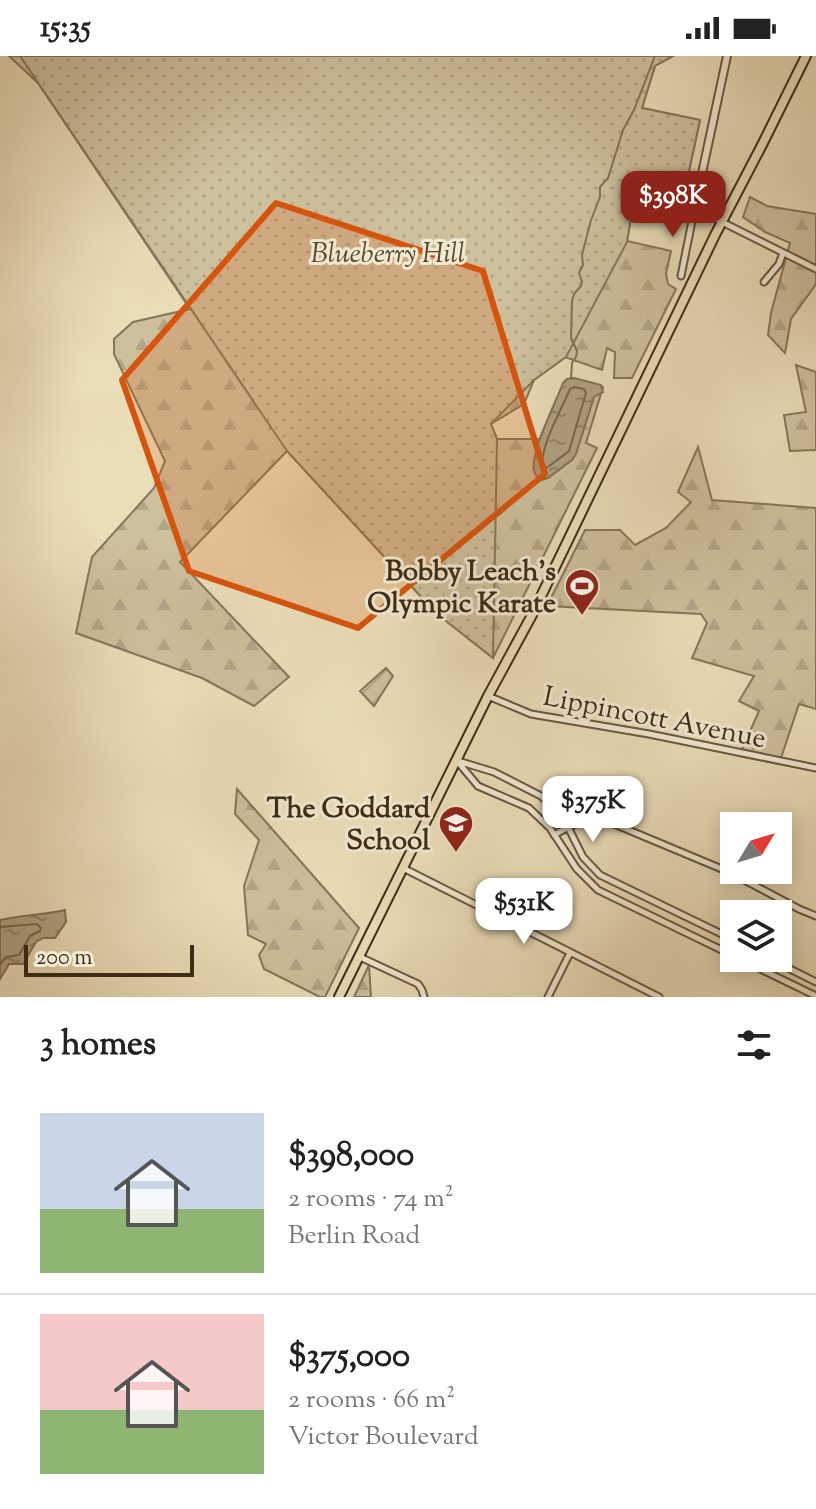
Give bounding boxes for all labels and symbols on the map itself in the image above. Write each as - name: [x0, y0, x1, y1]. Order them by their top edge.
- pin: $398K: [617, 171, 729, 239]
- park label: Blueberry Hill: [311, 235, 465, 275]
- place label: Bobby Leach's Olympic Karate: [367, 553, 556, 625]
- sports icon: Bobby Leach's Olympic Karate: [563, 567, 601, 617]
- street label: Lippincott Avenue: [540, 678, 769, 760]
- pin: $375K: [537, 776, 649, 844]
- place label: The Goddard School: [267, 790, 430, 862]
- school or university icon: The Goddard School: [437, 804, 475, 854]
- north arrow: [720, 812, 792, 884]
- pin: $531K: [468, 878, 580, 946]
- scale bar: [24, 941, 194, 977]

